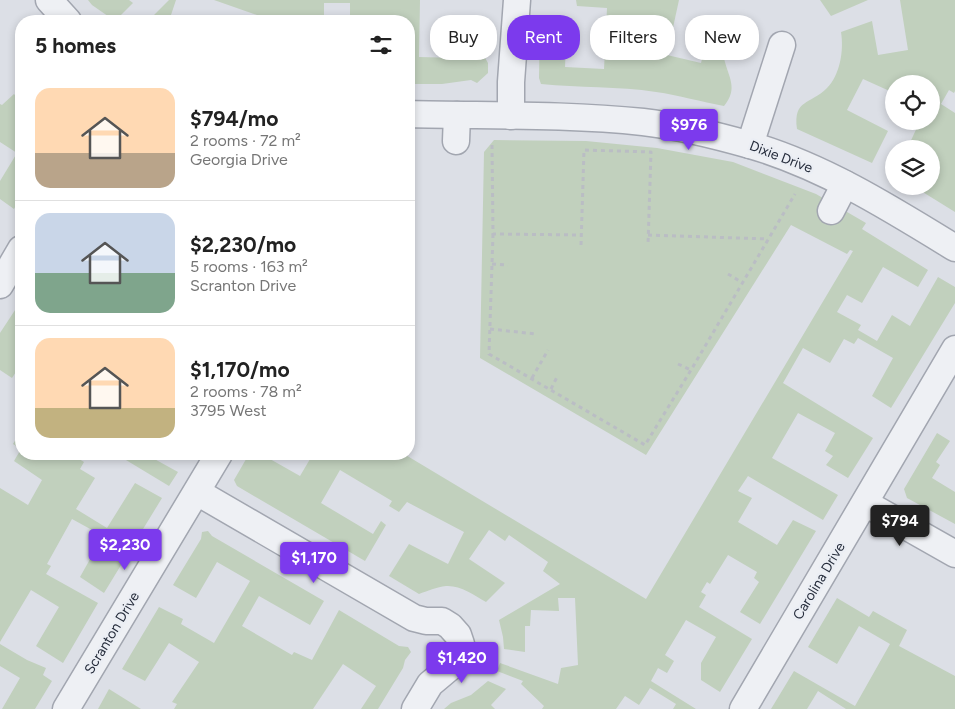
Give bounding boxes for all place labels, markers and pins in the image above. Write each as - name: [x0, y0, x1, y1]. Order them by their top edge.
- pin: $976: [659, 108, 719, 151]
- pin: $794: [870, 504, 930, 547]
- pin: $2,230: [84, 528, 166, 571]
- pin: $1,170: [273, 542, 355, 584]
- pin: $1,420: [421, 642, 503, 684]

